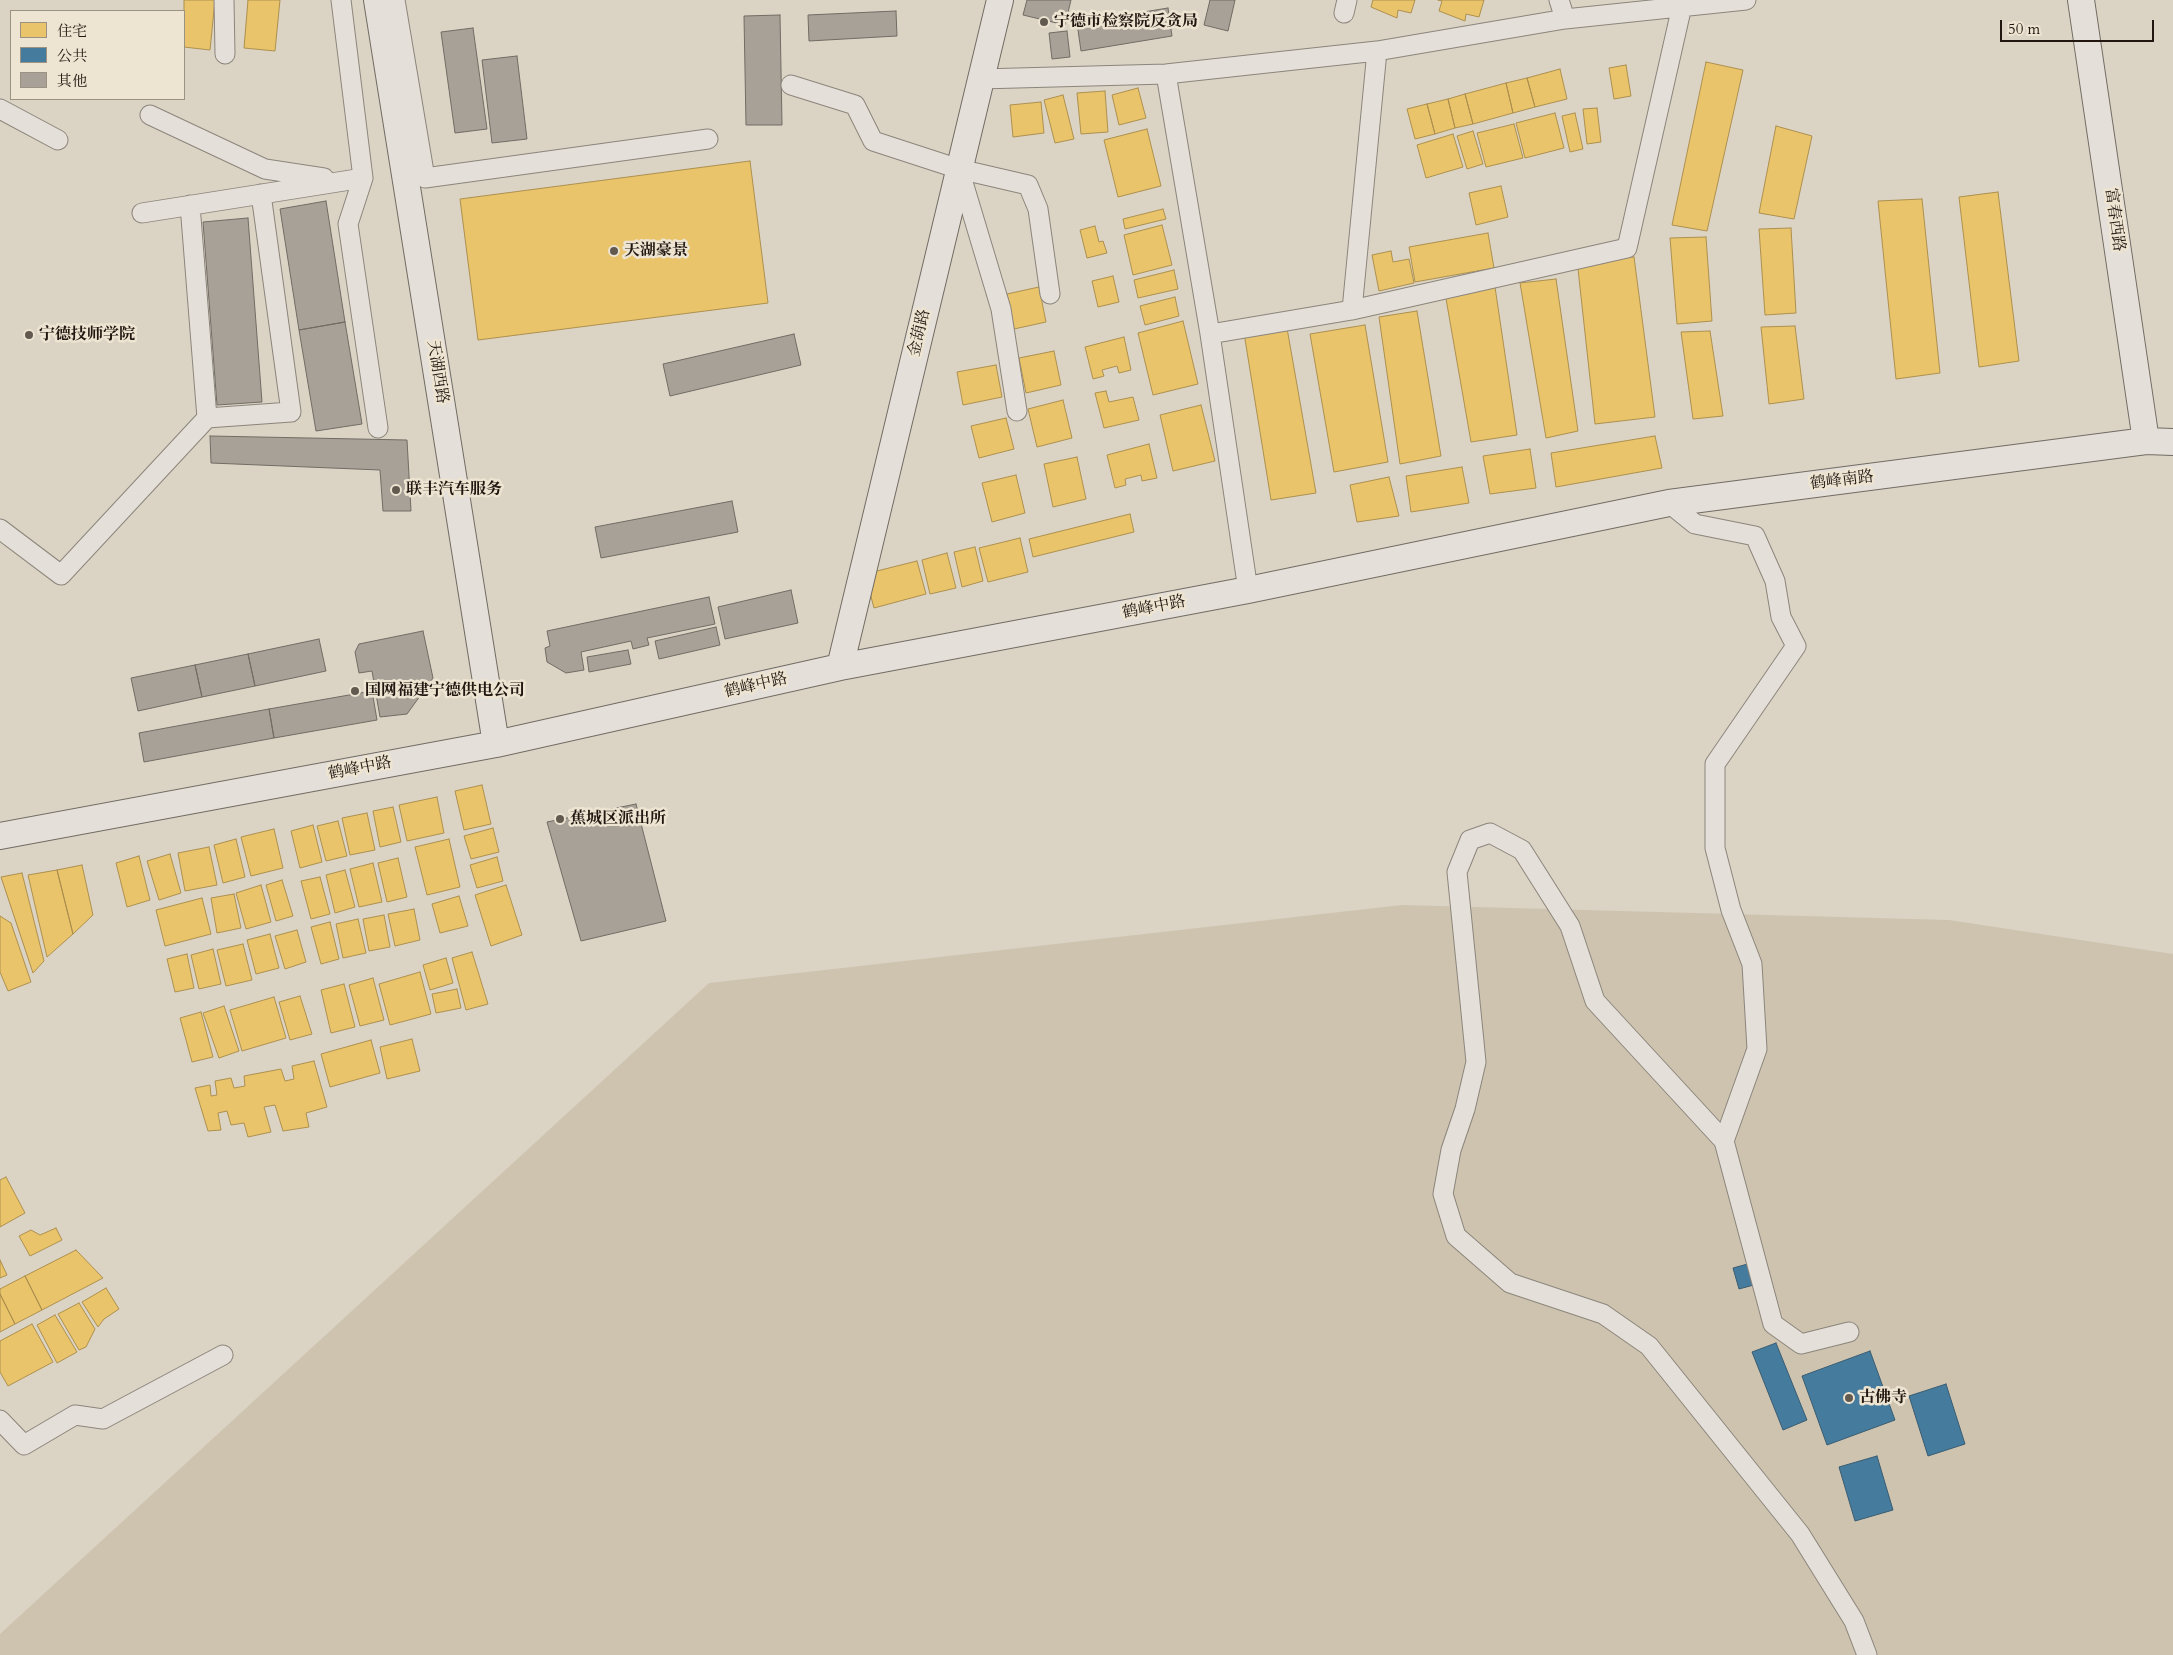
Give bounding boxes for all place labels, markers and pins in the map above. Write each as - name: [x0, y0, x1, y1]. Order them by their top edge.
- place label: 宁德市检察院反贪局: [1054, 12, 1198, 32]
- marker: 宁德市检察院反贪局: [1038, 16, 1050, 28]
- place label: 天湖豪景: [624, 241, 688, 261]
- marker: 天湖豪景: [608, 245, 620, 257]
- place label: 宁德技师学院: [39, 325, 135, 345]
- marker: 宁德技师学院: [23, 329, 35, 341]
- place label: 联丰汽车服务: [406, 480, 502, 500]
- marker: 联丰汽车服务: [390, 484, 402, 496]
- place label: 国网福建宁德供电公司: [365, 681, 525, 701]
- marker: 国网福建宁德供电公司: [349, 685, 361, 697]
- place label: 蕉城区派出所: [570, 809, 666, 829]
- marker: 蕉城区派出所: [554, 813, 566, 825]
- place label: 古佛寺: [1859, 1388, 1907, 1408]
- marker: 古佛寺: [1843, 1392, 1855, 1404]

